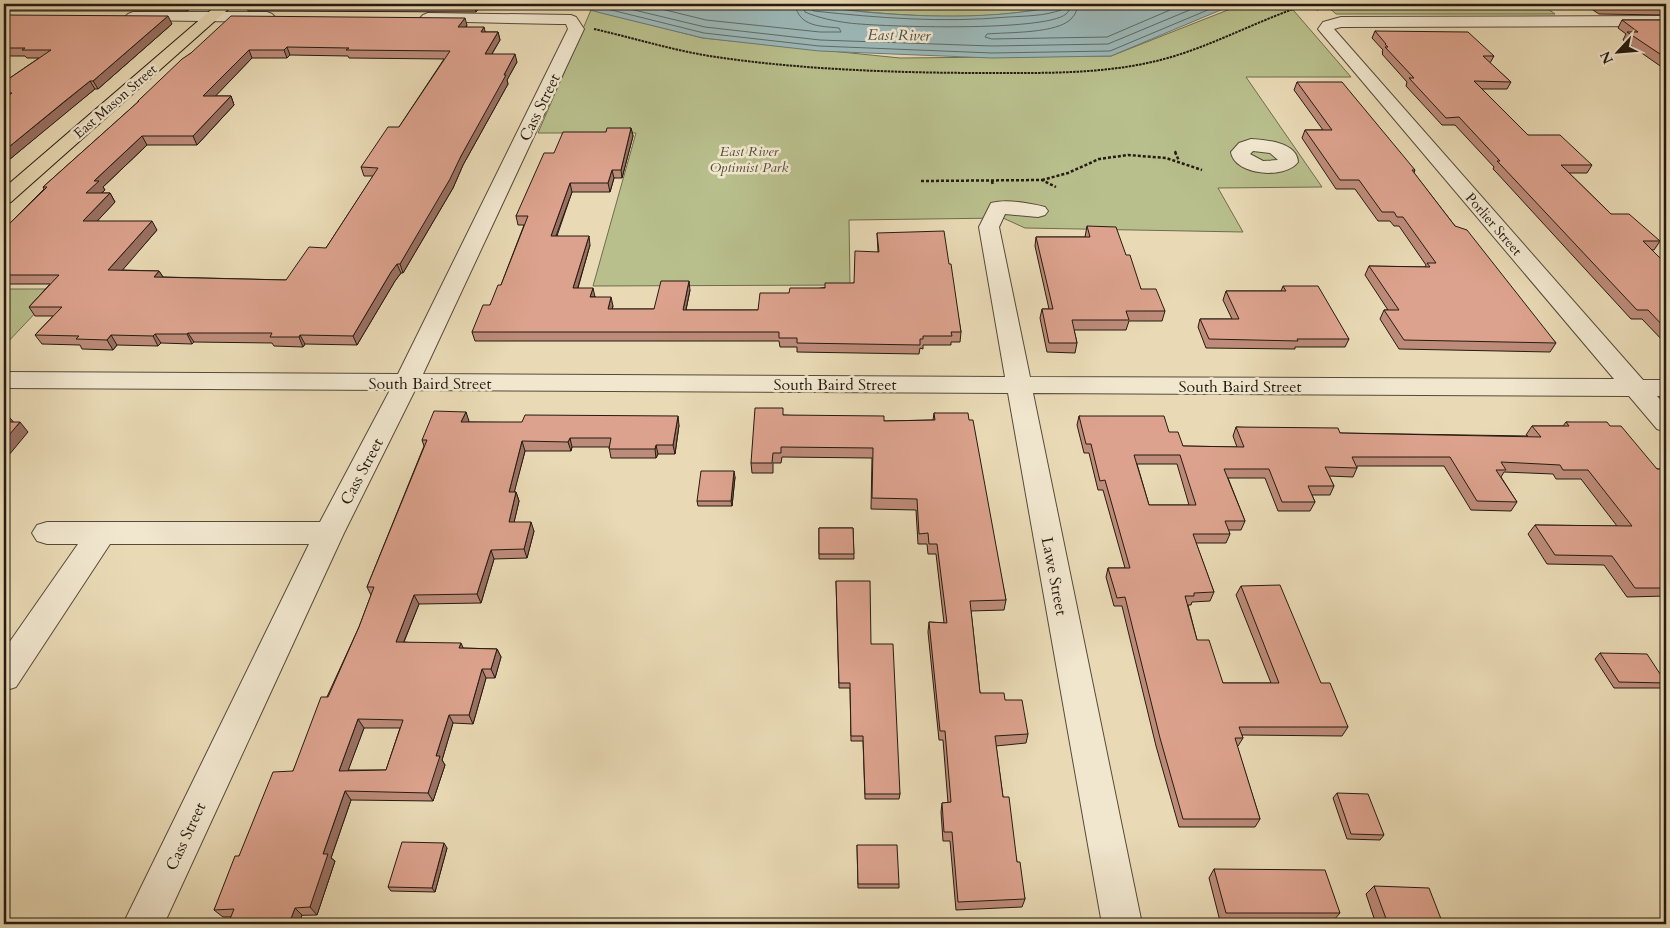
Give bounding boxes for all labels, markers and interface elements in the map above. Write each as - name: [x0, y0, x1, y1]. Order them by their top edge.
- water label: East River: [868, 24, 932, 46]
- north arrow: [1592, 28, 1642, 78]
- text: N: [1596, 48, 1618, 67]
- street label: East Mason Street: [70, 60, 161, 143]
- street label: Cass Street: [514, 70, 566, 145]
- park label: East River Optimist Park: [710, 142, 788, 177]
- street label: Porlier Street: [1461, 189, 1527, 260]
- street label: South Baird Street: [368, 373, 492, 395]
- street label: South Baird Street: [773, 374, 897, 396]
- street label: South Baird Street: [1178, 376, 1302, 398]
- street label: Cass Street: [335, 434, 389, 509]
- street label: Lawe Street: [1036, 535, 1072, 617]
- street label: Cass Street: [161, 799, 211, 874]

